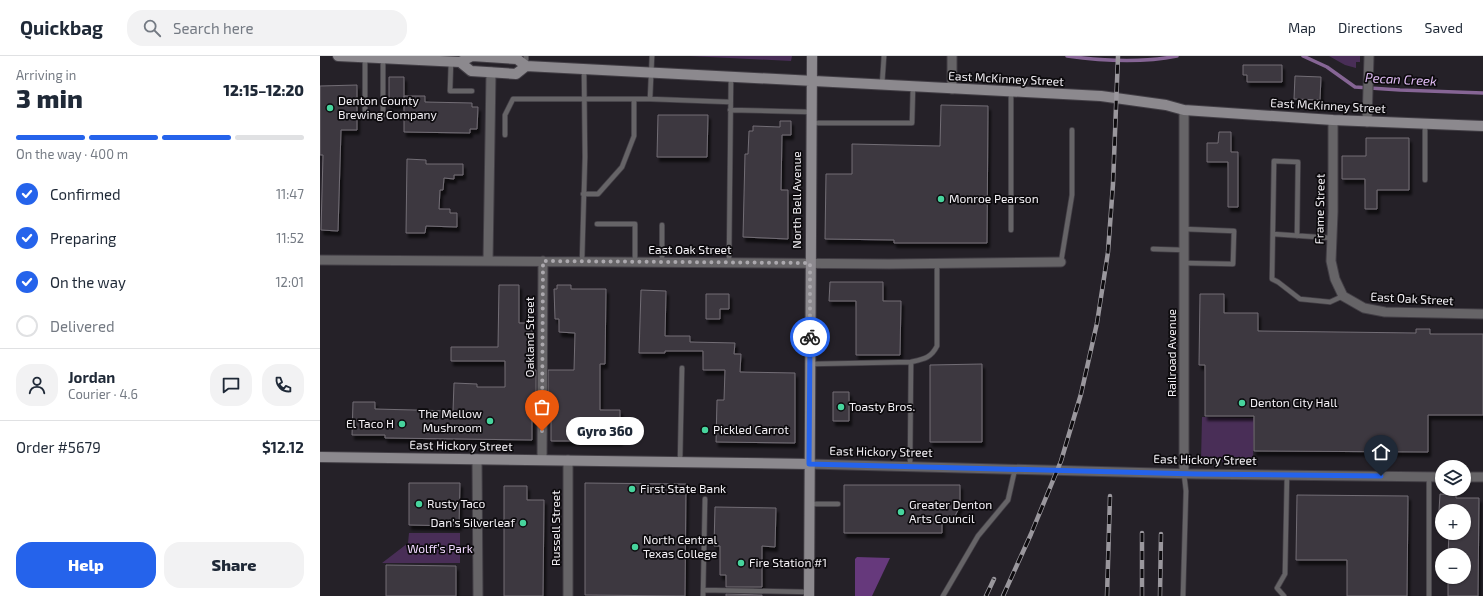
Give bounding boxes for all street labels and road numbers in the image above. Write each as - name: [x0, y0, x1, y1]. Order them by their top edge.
- street label: East McKinney Street: [948, 68, 1065, 88]
- street label: East McKinney Street: [1270, 95, 1387, 115]
- street label: North Bell Avenue: [789, 151, 803, 249]
- street label: Frame Street: [1311, 173, 1327, 244]
- street label: East Oak Street: [648, 242, 732, 256]
- street label: East Oak Street: [1370, 289, 1454, 307]
- street label: Oakland Street: [522, 296, 536, 377]
- street label: Railroad Avenue: [1164, 309, 1178, 397]
- street label: East Hickory Street: [409, 437, 513, 453]
- street label: East Hickory Street: [829, 443, 933, 459]
- street label: East Hickory Street: [1153, 451, 1257, 467]
- street label: Russell Street: [548, 490, 562, 566]

